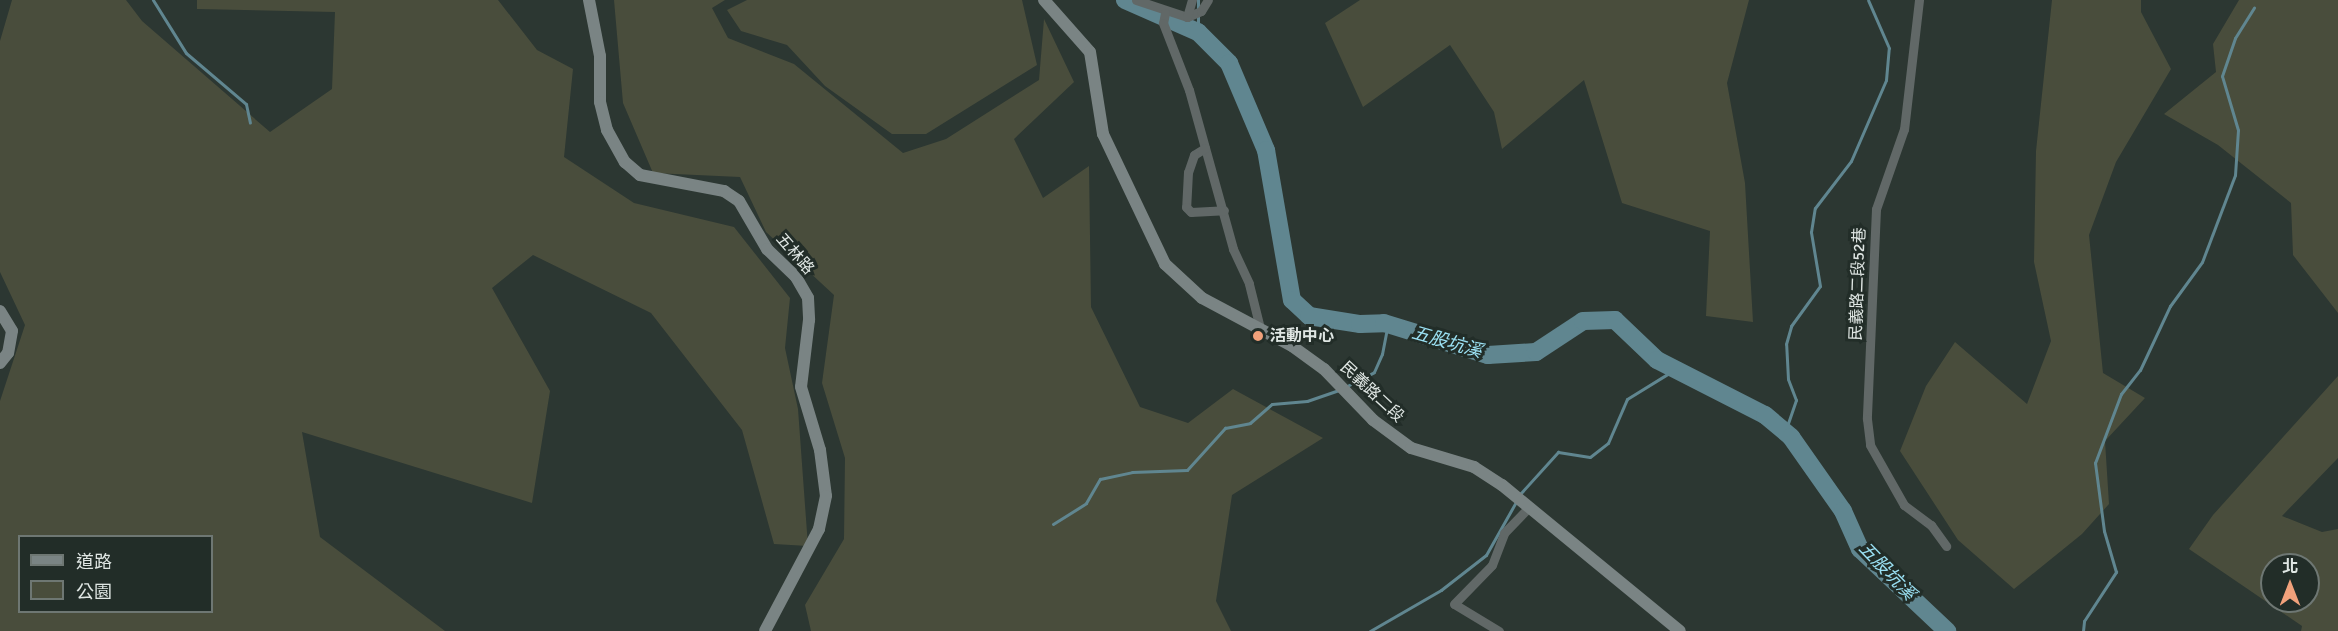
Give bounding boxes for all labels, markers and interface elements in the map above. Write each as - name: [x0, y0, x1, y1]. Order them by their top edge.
- street label: 民義路二段52巷: [1846, 227, 1870, 341]
- street label: 五林路: [772, 230, 818, 278]
- water label: 五股坑溪: [1409, 322, 1485, 362]
- place label: 活動中心: [1270, 326, 1334, 346]
- marker: 活動中心: [1251, 329, 1265, 343]
- street label: 民義路二段: [1336, 358, 1408, 426]
- legend: [18, 535, 213, 613]
- water label: 五股坑溪: [1854, 538, 1920, 604]
- text: 道路: [76, 551, 112, 573]
- north arrow: [2260, 553, 2320, 613]
- text: 北: [2282, 557, 2298, 577]
- text: 公園: [76, 581, 112, 603]

